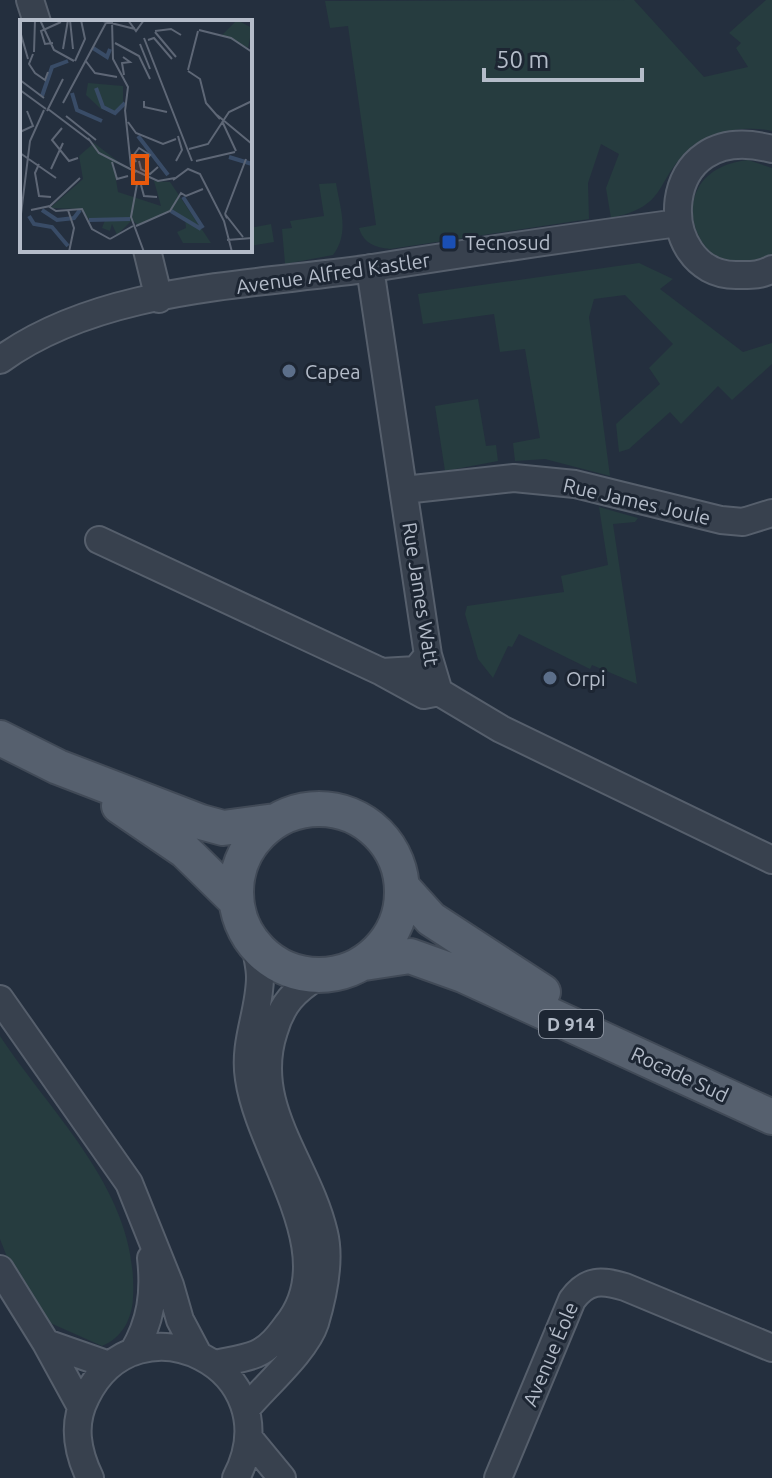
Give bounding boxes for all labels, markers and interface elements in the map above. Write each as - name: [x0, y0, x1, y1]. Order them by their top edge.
- inset map: [20, 20, 252, 252]
- scale bar: [484, 32, 642, 82]
- text: 50 m: [496, 46, 549, 73]
- place label: Tecnosud: [465, 231, 550, 254]
- marker: Tecnosud: [440, 233, 458, 251]
- street label: Avenue Alfred Kastler: [235, 248, 432, 298]
- place label: Capea: [305, 360, 361, 383]
- marker: Capea: [280, 362, 298, 380]
- street label: Rue James Joule: [561, 473, 713, 529]
- street label: Rue James Watt: [398, 520, 444, 668]
- place label: Orpi: [566, 667, 606, 690]
- marker: Orpi: [541, 669, 559, 687]
- road number: D 914: [539, 1010, 603, 1038]
- street label: Rocade Sud: [628, 1041, 732, 1107]
- street label: Avenue Éole: [518, 1298, 582, 1410]

